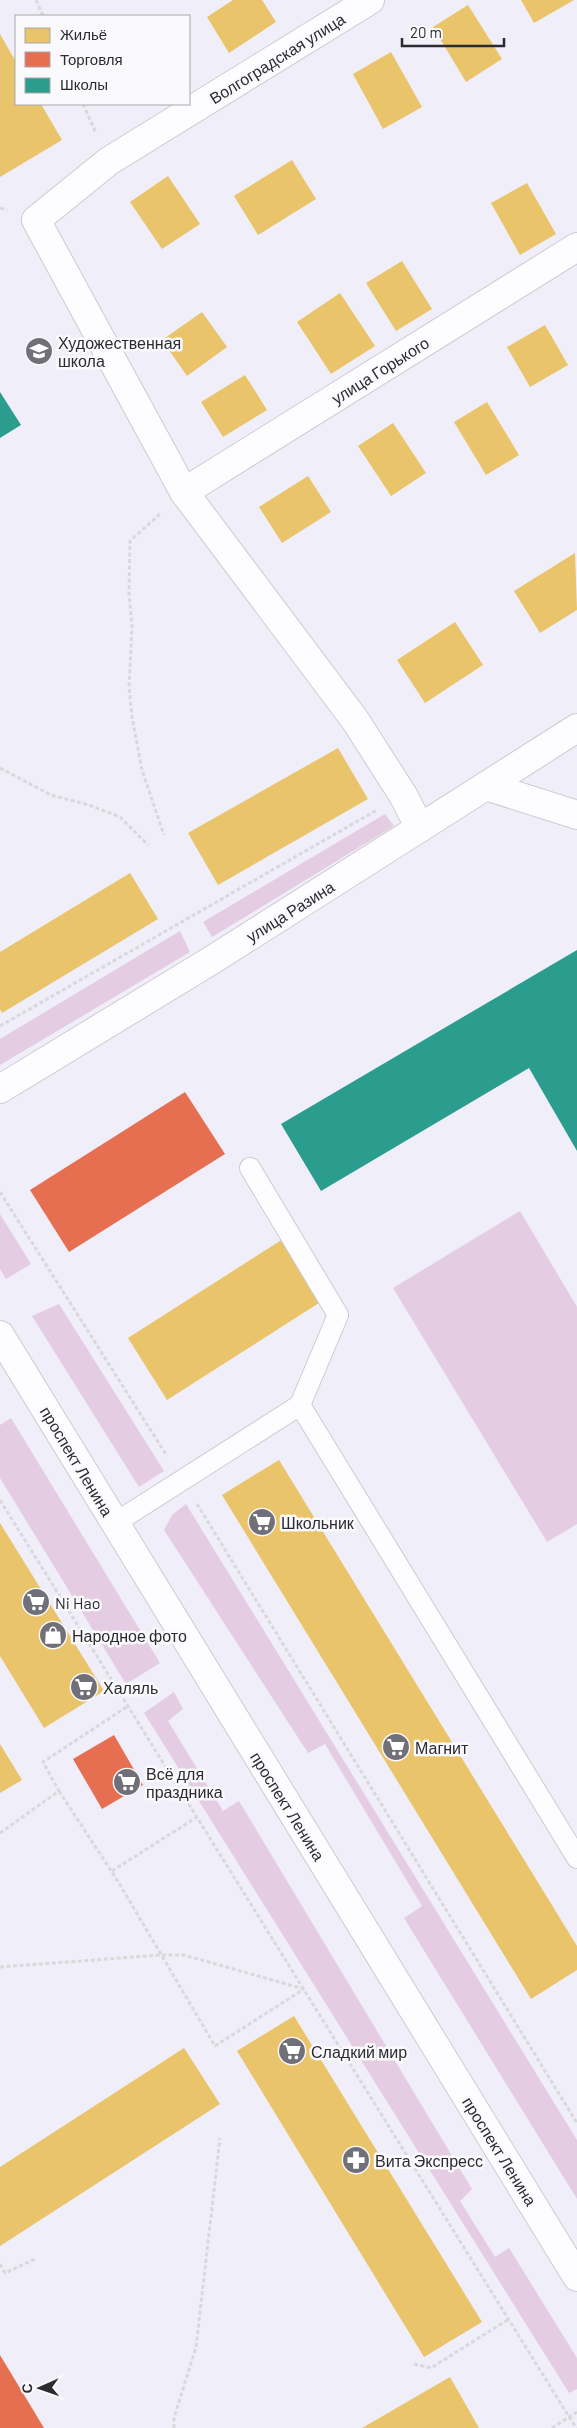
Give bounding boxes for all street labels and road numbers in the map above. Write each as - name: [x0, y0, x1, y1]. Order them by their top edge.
- street label: Волгоградская улица: [206, 9, 348, 107]
- street label: улица Горького: [328, 332, 432, 408]
- street label: улица Разина: [243, 876, 338, 946]
- street label: проспект Ленина: [37, 1403, 117, 1519]
- street label: проспект Ленина: [247, 1748, 329, 1864]
- street label: проспект Ленина: [459, 2093, 541, 2209]

